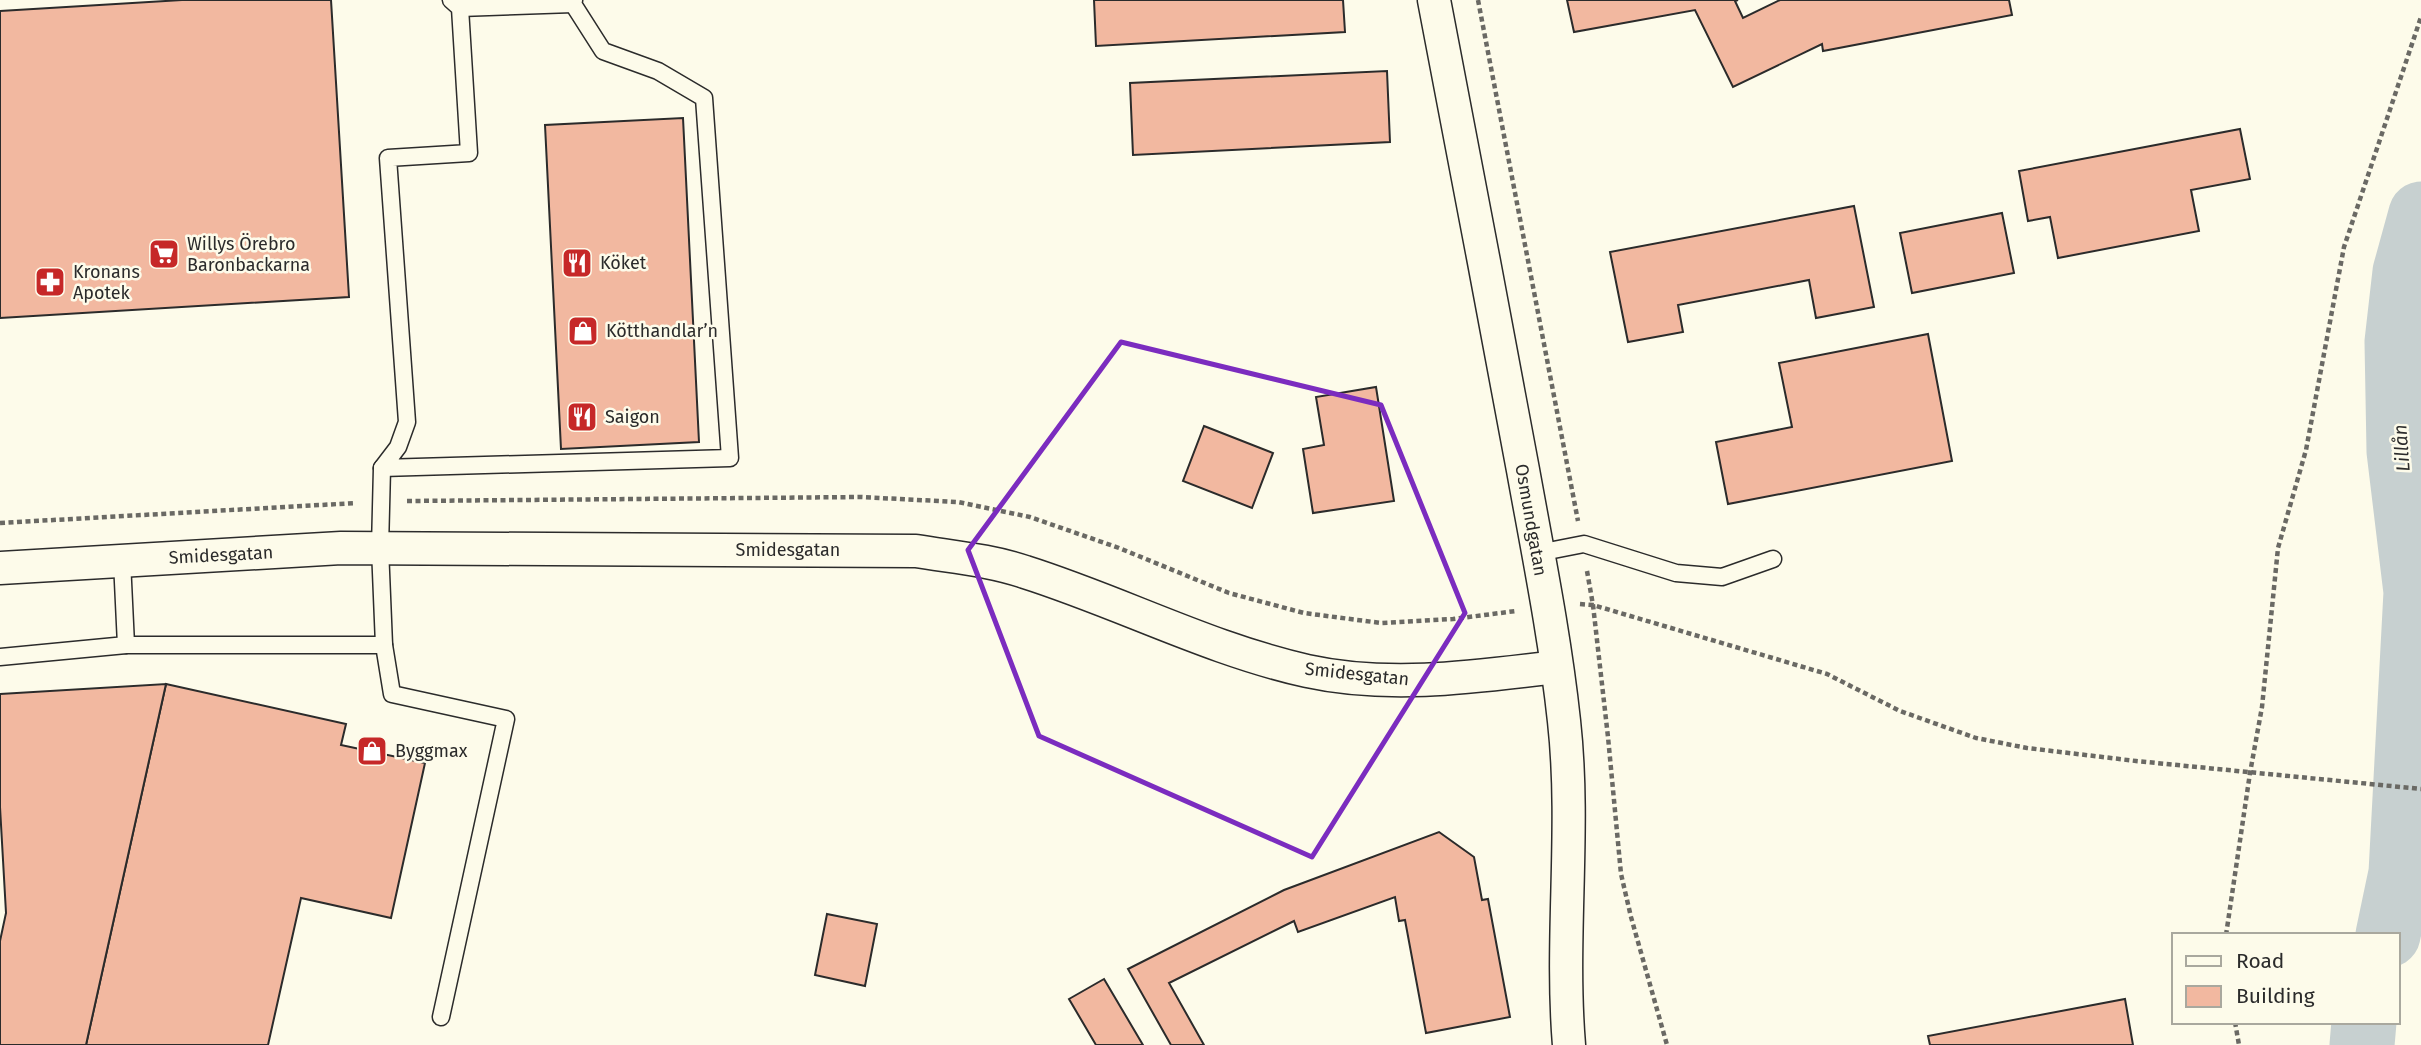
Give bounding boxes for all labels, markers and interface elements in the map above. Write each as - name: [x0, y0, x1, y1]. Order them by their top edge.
- place label: Willys Örebro Baronbackarna: [187, 233, 310, 276]
- supermarket icon: Willys Örebro Baronbackarna: [147, 237, 181, 271]
- restaurant icon: Köket: [560, 246, 594, 280]
- place label: Köket: [600, 252, 647, 274]
- place label: Kronans Apotek: [73, 261, 140, 304]
- pharmacy icon: Kronans Apotek: [33, 265, 67, 299]
- shop icon: Kötthandlar’n: [566, 314, 600, 348]
- place label: Kötthandlar’n: [606, 320, 718, 342]
- restaurant icon: Saigon: [565, 400, 599, 434]
- place label: Saigon: [605, 406, 660, 428]
- water label: Lillån: [2388, 424, 2415, 472]
- street label: Osmundgatan: [1510, 462, 1552, 578]
- street label: Smidesgatan: [736, 539, 840, 561]
- street label: Smidesgatan: [168, 541, 274, 569]
- street label: Smidesgatan: [1304, 658, 1410, 690]
- shop icon: Byggmax: [355, 734, 389, 768]
- place label: Byggmax: [395, 740, 468, 762]
- legend: [2172, 933, 2400, 1024]
- text: Road: [2236, 948, 2284, 974]
- text: Building: [2236, 983, 2315, 1009]

